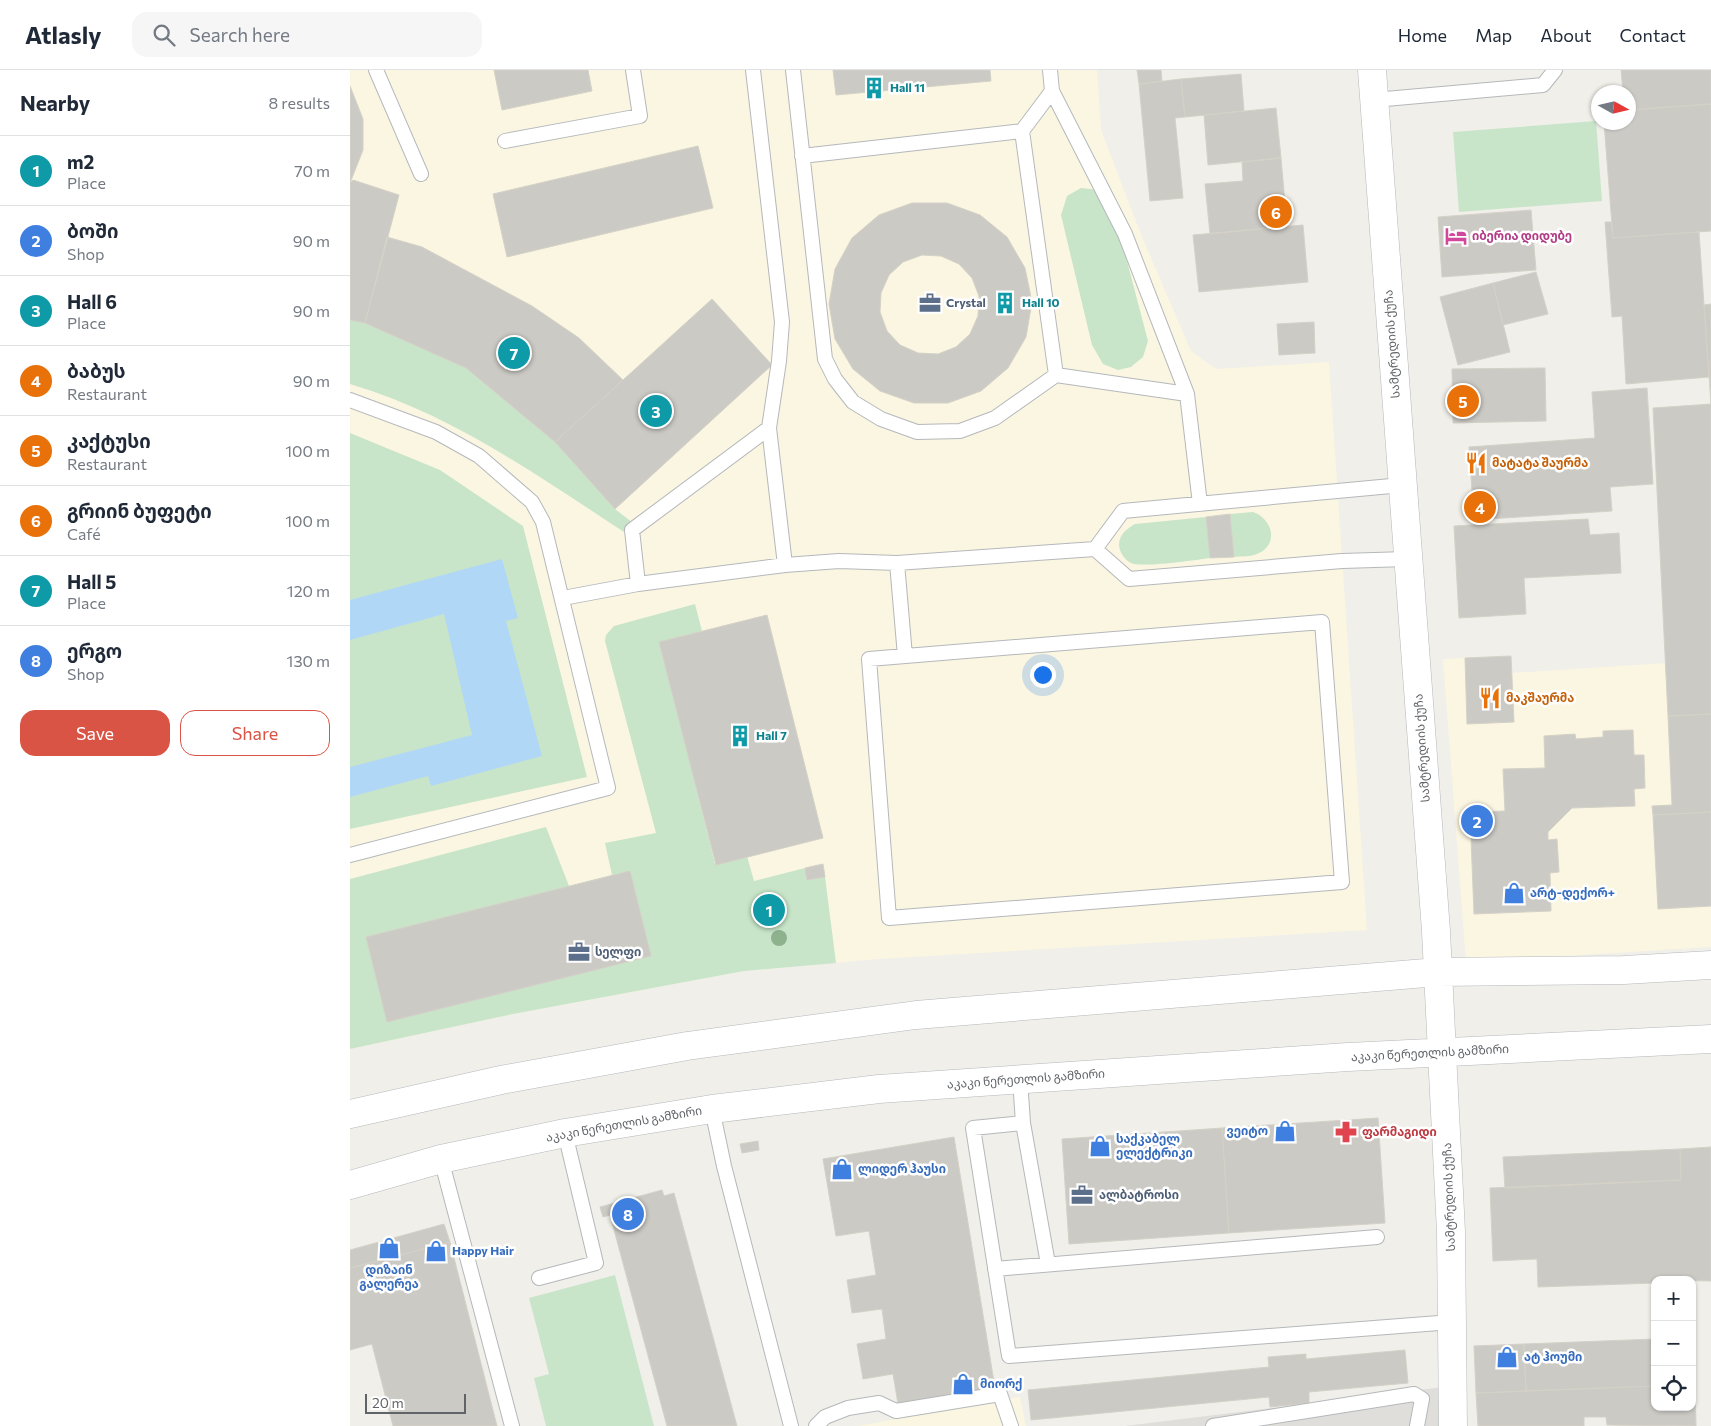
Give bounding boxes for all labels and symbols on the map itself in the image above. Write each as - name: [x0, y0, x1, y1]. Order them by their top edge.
- building icon: Hall 11: [861, 75, 887, 101]
- place label: Hall 11: [890, 80, 925, 94]
- north arrow: [1591, 85, 1636, 130]
- pin: 6: [1260, 193, 1292, 231]
- hotel icon: იბერია დიდუბე: [1443, 223, 1469, 249]
- place label: იბერია დიდუბე: [1472, 228, 1572, 244]
- street label: სამტრედიის ქუჩა: [1380, 289, 1404, 399]
- office icon: Crystal: [917, 290, 943, 316]
- building icon: Hall 10: [992, 290, 1018, 316]
- place label: Crystal: [946, 295, 986, 309]
- place label: Hall 10: [1022, 295, 1060, 309]
- pin: 7: [498, 334, 530, 372]
- pin: 5: [1447, 382, 1479, 420]
- pin: 3: [640, 392, 672, 430]
- restaurant icon: მატატა შაურმა: [1463, 450, 1489, 476]
- place label: მატატა შაურმა: [1492, 455, 1588, 470]
- pin: 4: [1464, 488, 1496, 526]
- your location: [1030, 662, 1056, 688]
- restaurant icon: მაკშაურმა: [1477, 685, 1503, 711]
- place label: მაკშაურმა: [1506, 690, 1574, 705]
- street label: სამტრედიის ქუჩა: [1410, 693, 1434, 803]
- building icon: Hall 7: [727, 723, 753, 749]
- place label: Hall 7: [756, 728, 787, 742]
- pin: 2: [1461, 802, 1493, 840]
- shop icon: არტ-დექორ+: [1501, 880, 1527, 906]
- place label: არტ-დექორ+: [1530, 885, 1615, 901]
- pin: 1: [753, 891, 785, 929]
- office icon: სელფი: [566, 939, 592, 965]
- place label: სელფი: [595, 944, 641, 960]
- street label: აკაკი წერეთლის გამზირი: [1351, 1041, 1510, 1065]
- street label: აკაკი წერეთლის გამზირი: [947, 1065, 1106, 1093]
- street label: აკაკი წერეთლის გამზირი: [545, 1102, 703, 1146]
- shop icon: ვეიტო: [1272, 1118, 1298, 1144]
- pharmacy icon: ფარმაგიდი: [1333, 1119, 1359, 1145]
- place label: ვეიტო: [1226, 1123, 1268, 1138]
- place label: ფარმაგიდი: [1362, 1124, 1437, 1140]
- place label: საქკაბელ ელექტრიკი: [1116, 1131, 1193, 1161]
- shop icon: საქკაბელ ელექტრიკი: [1087, 1133, 1113, 1159]
- street label: სამტრედიის ქუჩა: [1439, 1142, 1459, 1252]
- shop icon: ლიდერ ჰაუსი: [829, 1156, 855, 1182]
- place label: ლიდერ ჰაუსი: [858, 1161, 946, 1177]
- office icon: ალბატროსი: [1069, 1182, 1095, 1208]
- place label: ალბატროსი: [1099, 1187, 1179, 1203]
- pin: 8: [612, 1195, 644, 1233]
- shop icon: დიზაინ გალერეა: [376, 1235, 402, 1261]
- shop icon: Happy Hair: [423, 1238, 449, 1264]
- place label: Happy Hair: [452, 1243, 514, 1257]
- place label: დიზაინ გალერეა: [359, 1262, 419, 1292]
- shop icon: ატ ჰოუმი: [1494, 1344, 1520, 1370]
- place label: ატ ჰოუმი: [1524, 1349, 1582, 1364]
- shop icon: მიორქ: [950, 1371, 976, 1397]
- place label: მიორქ: [980, 1376, 1022, 1391]
- scale bar: [365, 1391, 466, 1414]

